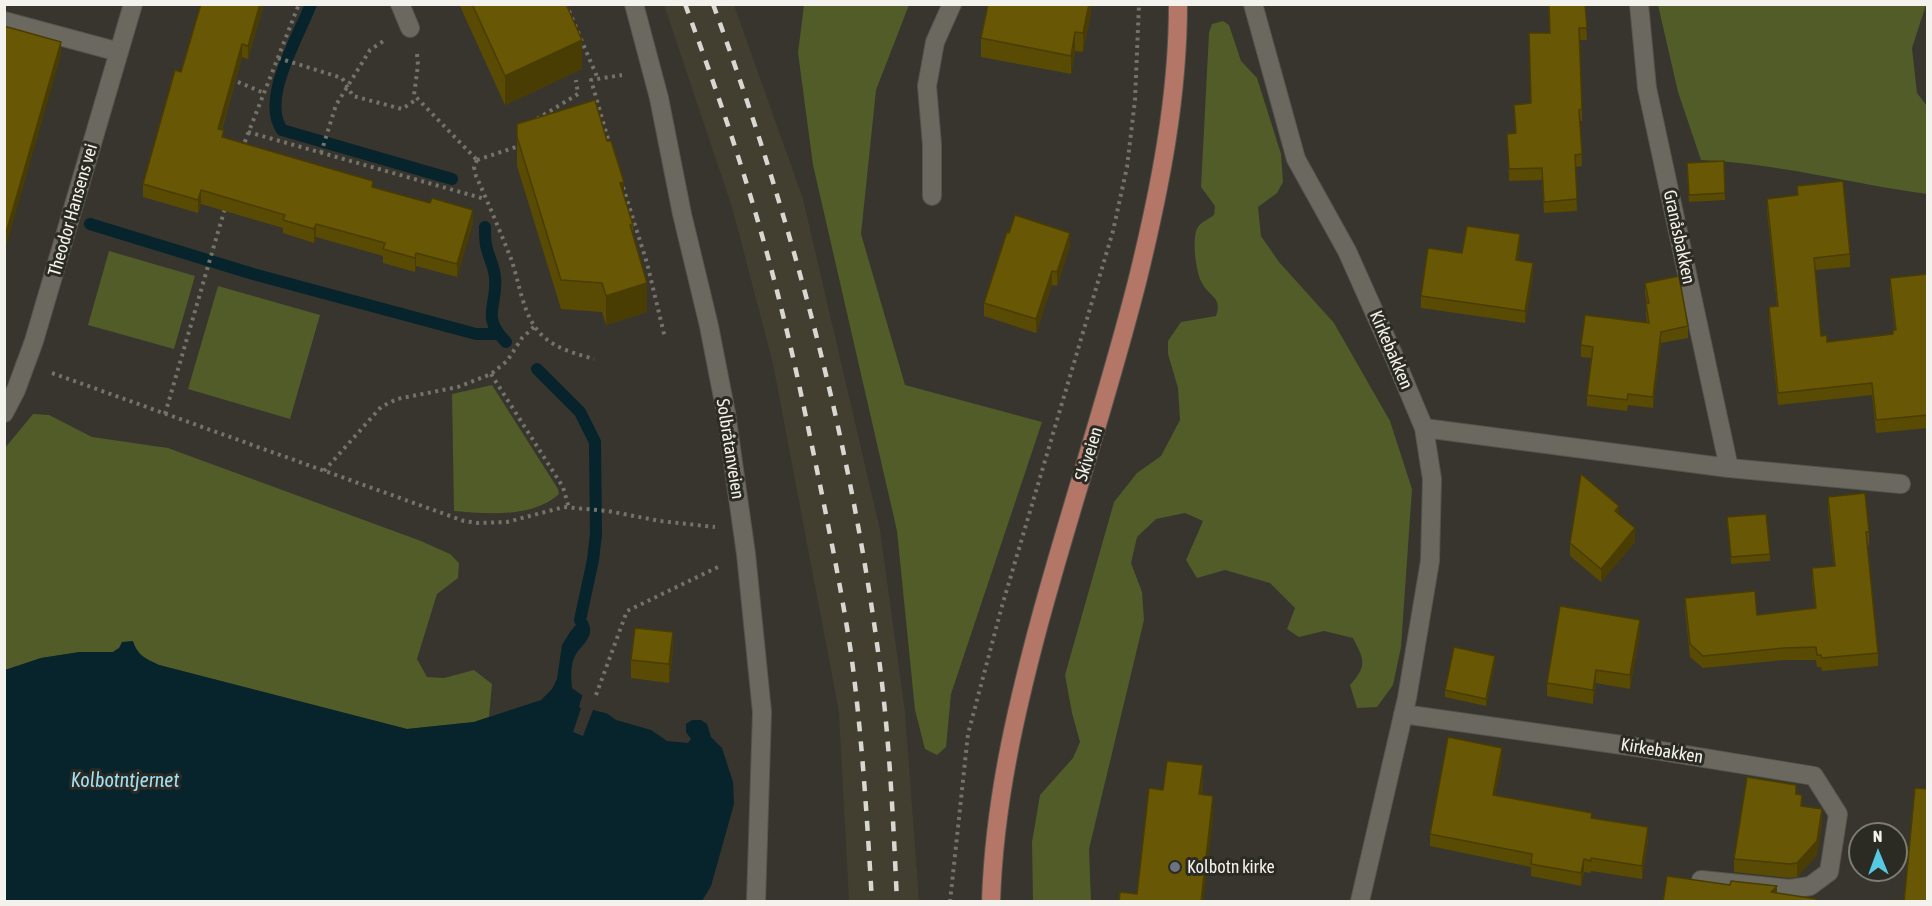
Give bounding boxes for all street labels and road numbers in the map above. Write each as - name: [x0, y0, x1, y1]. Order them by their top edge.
- street label: Theodor Hansens vei: [44, 141, 102, 279]
- street label: Granåsbakken: [1658, 188, 1700, 286]
- street label: Kirkebakken: [1365, 307, 1417, 393]
- street label: Solbråtanveien: [711, 397, 749, 501]
- street label: Skiveien: [1071, 424, 1107, 484]
- street label: Kirkebakken: [1619, 734, 1705, 768]

